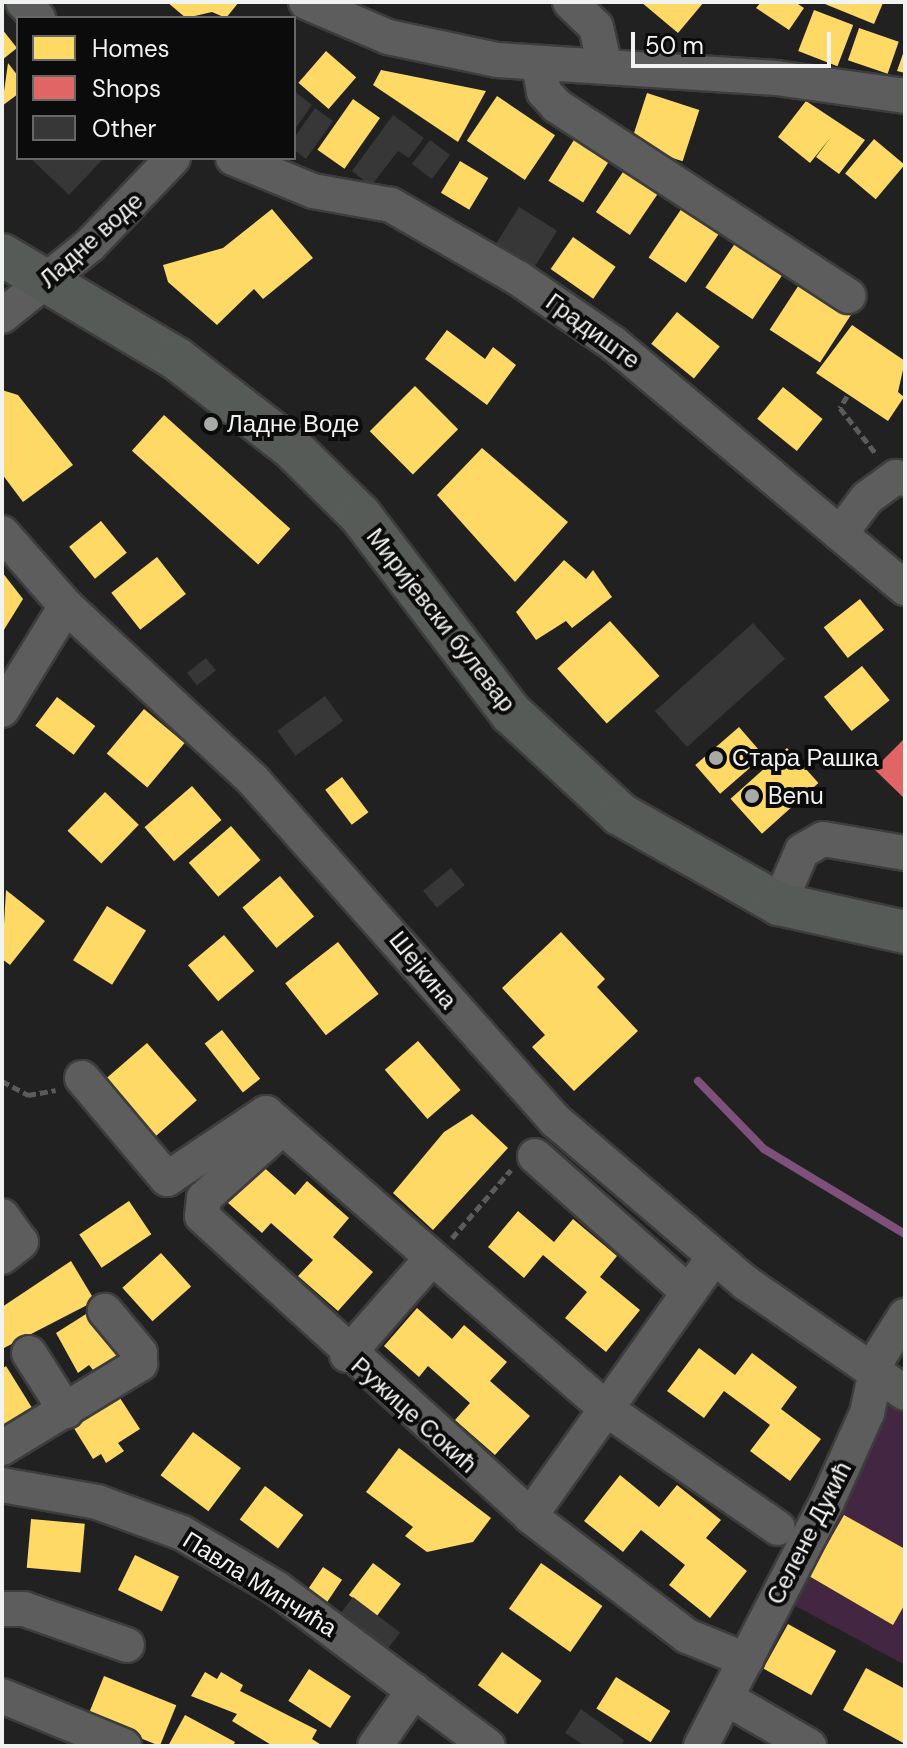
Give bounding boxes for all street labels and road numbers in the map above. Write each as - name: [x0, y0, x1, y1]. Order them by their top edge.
- street label: Ладне воде: [34, 186, 148, 294]
- street label: Градиште: [540, 287, 646, 375]
- street label: Миријевски булевар: [360, 523, 522, 717]
- street label: Шејкина: [383, 926, 463, 1014]
- street label: Ружице Сокић: [345, 1351, 483, 1479]
- street label: Селене Дукић: [761, 1457, 857, 1609]
- street label: Павла Минчића: [178, 1525, 342, 1643]

